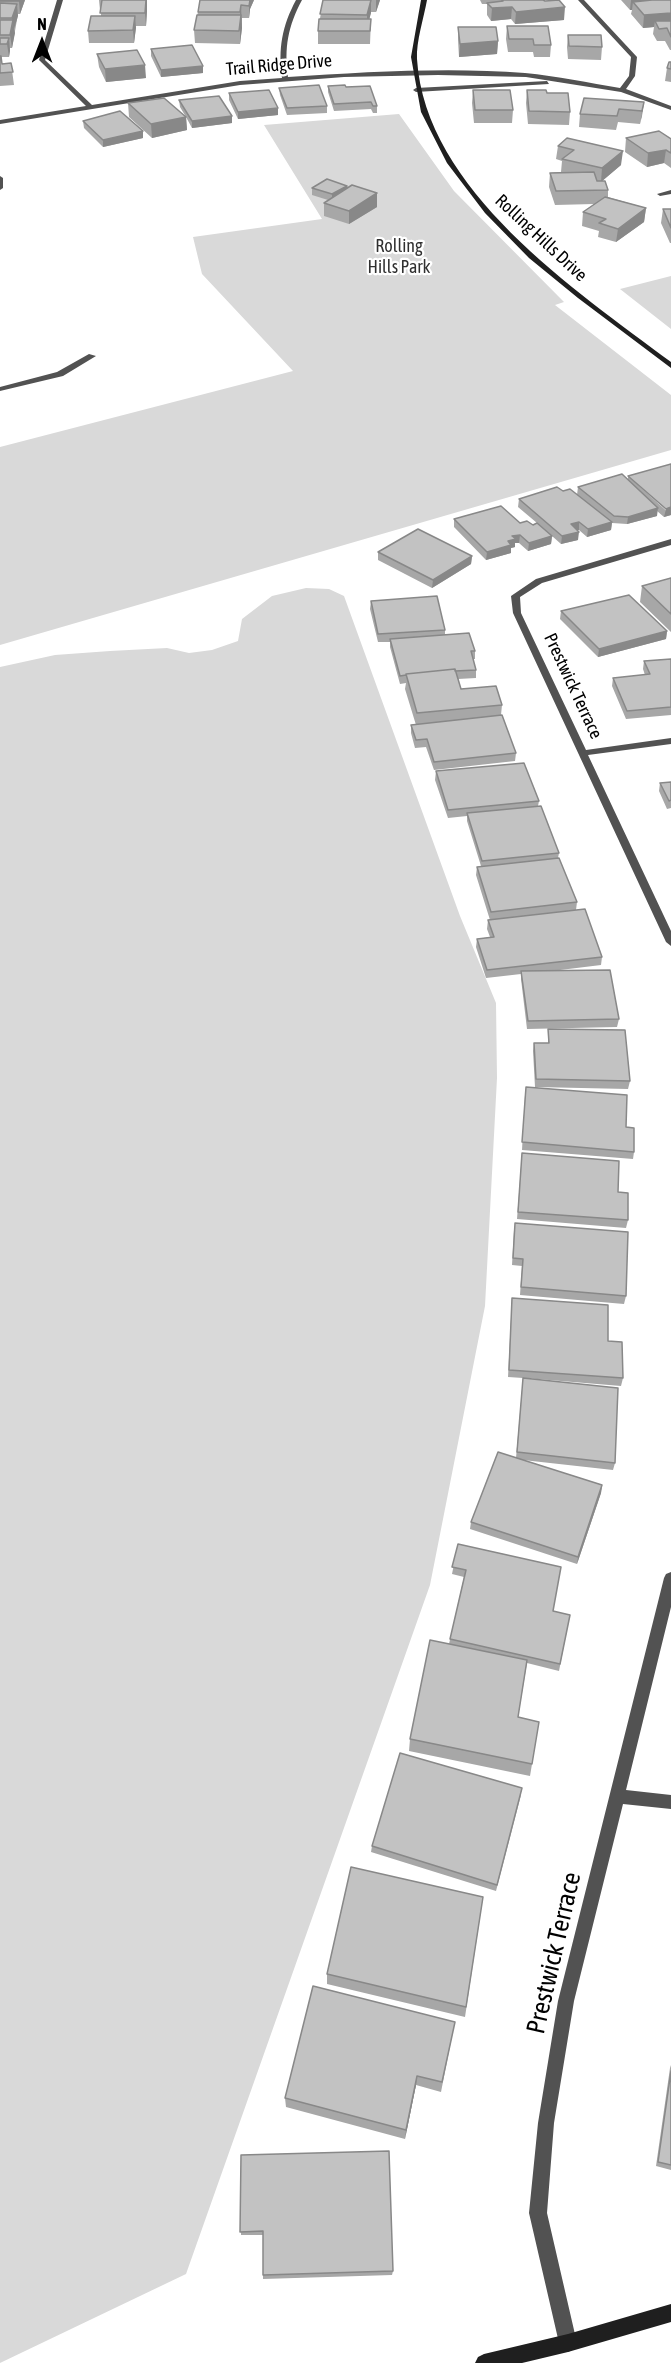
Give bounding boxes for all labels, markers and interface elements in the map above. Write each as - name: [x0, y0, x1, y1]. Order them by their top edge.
- north arrow: [12, 12, 72, 72]
- text: N: [37, 15, 47, 33]
- street label: Trail Ridge Drive: [225, 50, 333, 80]
- street label: Rolling Hills Drive: [490, 190, 592, 286]
- park label: Rolling Hills Park: [367, 235, 431, 278]
- street label: Prestwick Terrace: [539, 630, 607, 742]
- street label: Prestwick Terrace: [520, 1869, 588, 2037]

